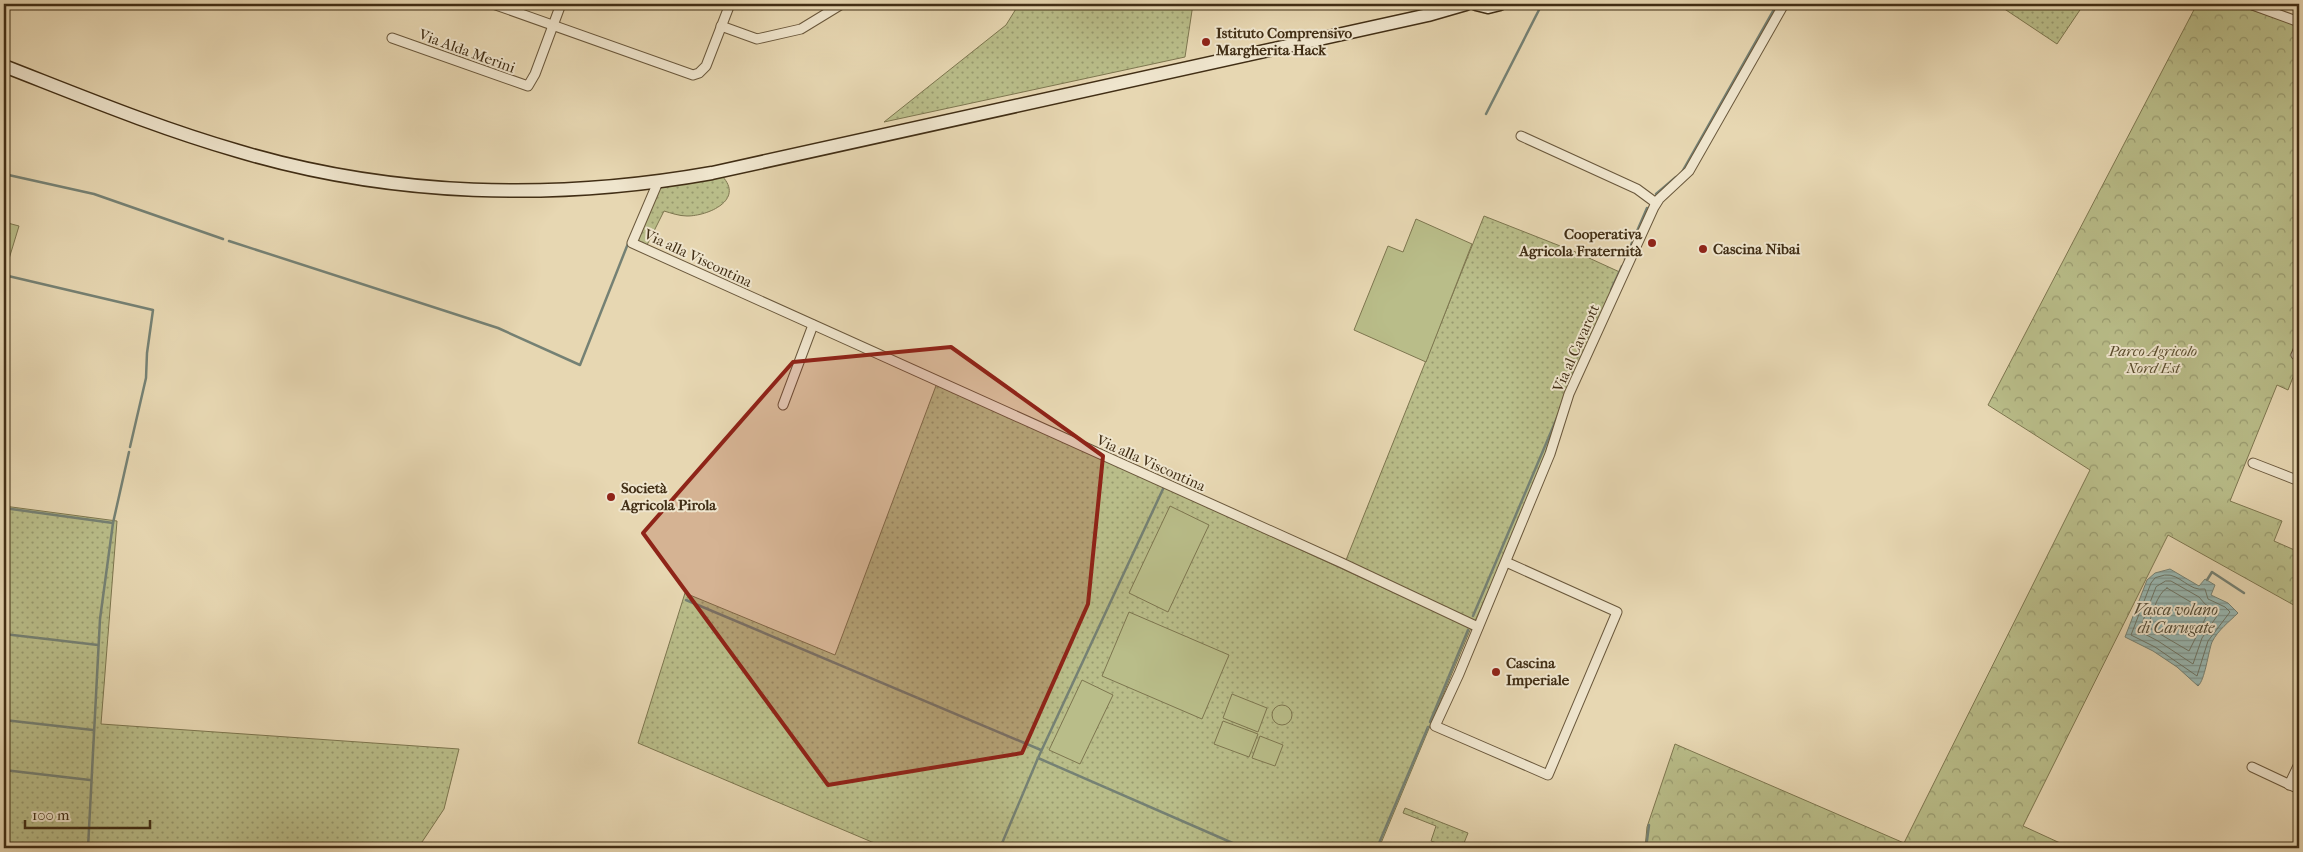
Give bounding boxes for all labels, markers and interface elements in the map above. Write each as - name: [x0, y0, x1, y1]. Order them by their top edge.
- place label: Istituto Comprensivo Margherita Hack: [1215, 24, 1353, 59]
- street label: Via Alda Merini: [415, 25, 518, 77]
- marker: Istituto Comprensivo Margherita Hack: [1200, 36, 1212, 48]
- street label: Via alla Viscontina: [640, 225, 756, 291]
- place label: Cooperativa Agricola Fraternità: [1518, 225, 1643, 260]
- marker: Cooperativa Agricola Fraternità: [1646, 237, 1658, 249]
- place label: Cascina Nibai: [1713, 240, 1801, 258]
- marker: Cascina Nibai: [1697, 243, 1709, 255]
- street label: Via al Cavarott: [1548, 301, 1604, 396]
- park label: Parco Agricolo Nord Est: [2108, 342, 2197, 377]
- street label: Via alla Viscontina: [1093, 430, 1209, 496]
- place label: Società Agricola Pirola: [620, 479, 717, 514]
- marker: Società Agricola Pirola: [605, 491, 617, 503]
- water label: Vasca volano di Carugate: [2134, 600, 2218, 637]
- place label: Cascina Imperiale: [1506, 654, 1570, 689]
- marker: Cascina Imperiale: [1490, 666, 1502, 678]
- scale bar: [25, 797, 150, 829]
- text: 100 m: [32, 806, 70, 824]

